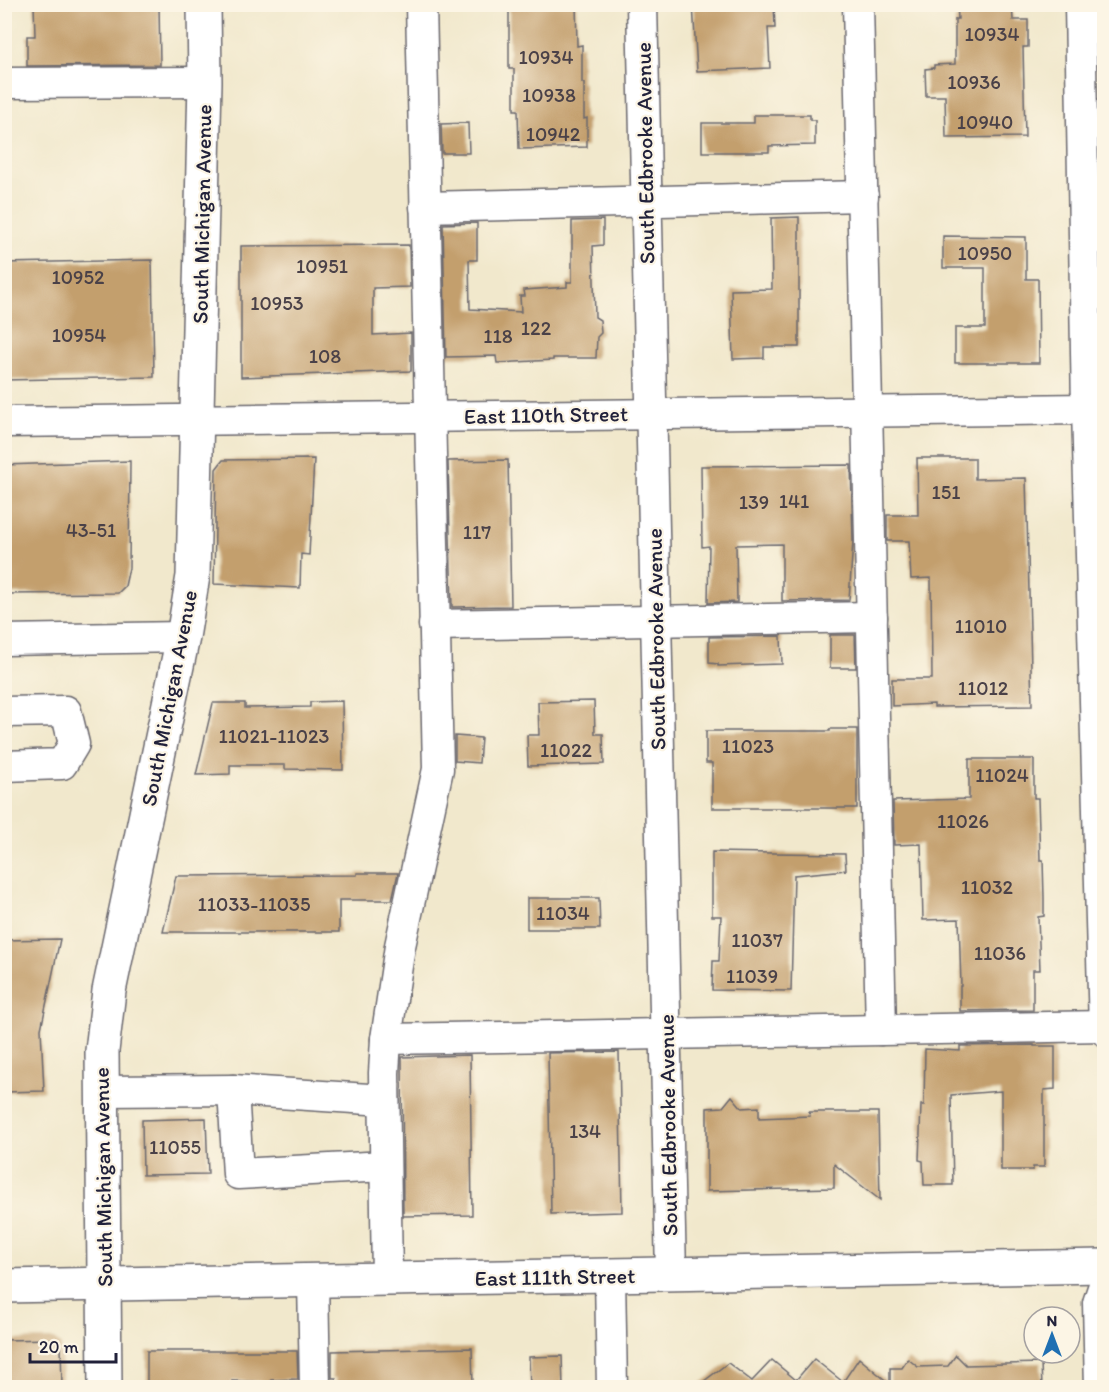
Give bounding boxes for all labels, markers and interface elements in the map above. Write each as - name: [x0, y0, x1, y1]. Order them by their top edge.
- house number: 10934: [965, 22, 1019, 46]
- street label: South Edbrooke Avenue: [630, 42, 660, 264]
- house number: 10934: [519, 45, 573, 69]
- house number: 10936: [947, 70, 1001, 94]
- house number: 10938: [522, 83, 576, 107]
- street label: South Michigan Avenue: [187, 104, 217, 324]
- house number: 10940: [957, 110, 1013, 134]
- house number: 10942: [526, 122, 581, 146]
- house number: 10950: [958, 241, 1012, 265]
- house number: 10951: [296, 254, 348, 278]
- house number: 10952: [51, 265, 105, 289]
- house number: 10953: [250, 291, 304, 315]
- house number: 122: [521, 316, 552, 340]
- house number: 10954: [52, 323, 106, 347]
- house number: 118: [483, 324, 513, 348]
- house number: 108: [309, 344, 341, 368]
- street label: East 110th Street: [464, 400, 628, 430]
- house number: 151: [931, 480, 961, 504]
- house number: 141: [779, 489, 809, 513]
- house number: 139: [739, 490, 769, 514]
- house number: 43-51: [66, 518, 116, 542]
- house number: 117: [463, 520, 491, 544]
- street label: South Edbrooke Avenue: [641, 528, 671, 750]
- street label: South Michigan Avenue: [135, 588, 203, 808]
- house number: 11010: [955, 614, 1007, 638]
- house number: 11012: [958, 676, 1009, 700]
- house number: 11021-11023: [219, 724, 330, 748]
- house number: 11023: [722, 734, 774, 758]
- house number: 11022: [540, 738, 592, 762]
- house number: 11024: [975, 763, 1029, 787]
- house number: 11026: [937, 809, 989, 833]
- house number: 11032: [961, 875, 1014, 899]
- house number: 11033-11035: [198, 892, 310, 916]
- house number: 11034: [536, 901, 590, 925]
- house number: 11037: [731, 928, 783, 952]
- house number: 11036: [974, 941, 1026, 965]
- house number: 11039: [726, 964, 778, 988]
- street label: South Edbrooke Avenue: [653, 1014, 683, 1236]
- street label: South Michigan Avenue: [88, 1067, 118, 1287]
- house number: 134: [569, 1119, 601, 1143]
- house number: 11055: [149, 1135, 201, 1159]
- street label: East 111th Street: [474, 1262, 636, 1292]
- north arrow: [1022, 1305, 1082, 1365]
- text: N: [1047, 1311, 1057, 1330]
- scale bar: [30, 1326, 116, 1364]
- text: 20 m: [39, 1336, 79, 1358]

